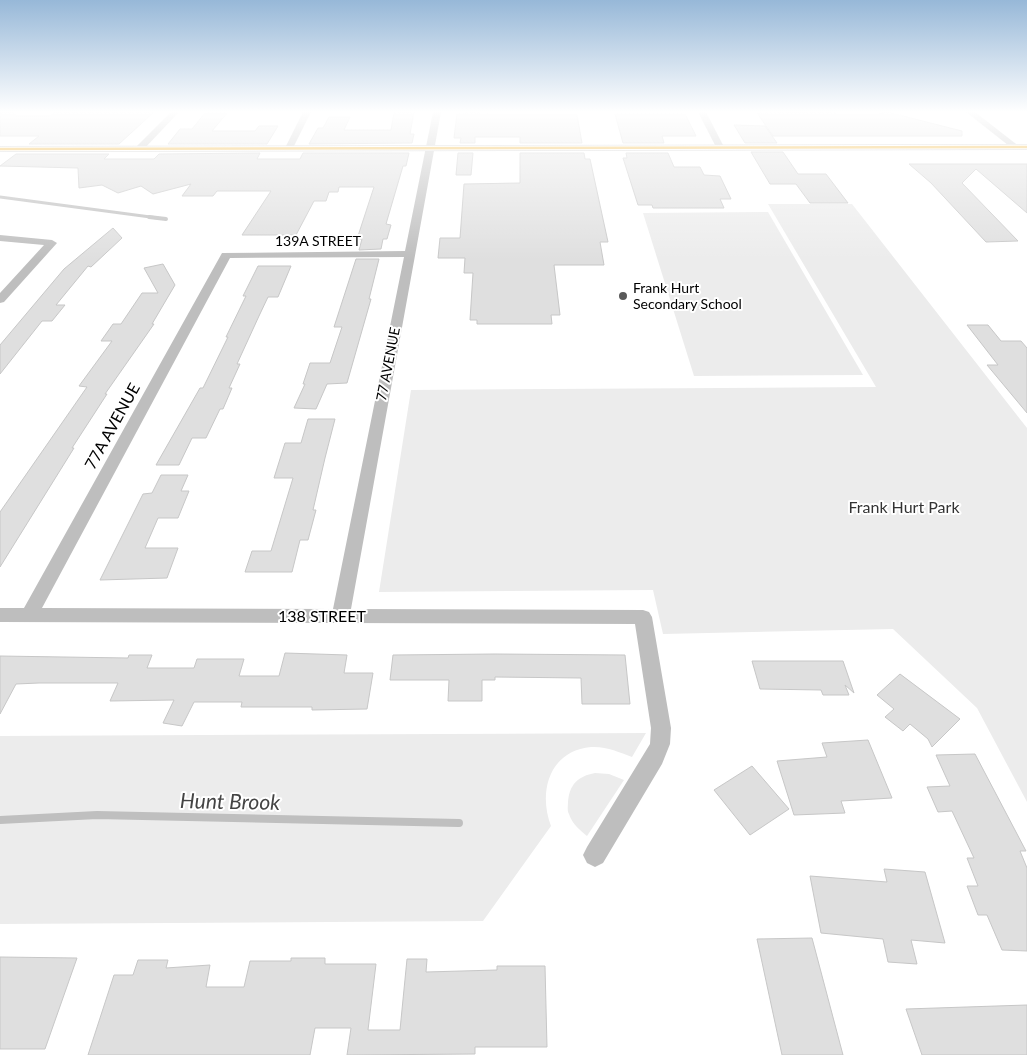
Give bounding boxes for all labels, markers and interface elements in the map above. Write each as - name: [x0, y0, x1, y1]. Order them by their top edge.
- street label: 139A STREET: [275, 232, 362, 249]
- place label: Frank Hurt Secondary School: [633, 279, 742, 312]
- marker: Frank Hurt Secondary School: [617, 290, 629, 302]
- street label: 77 AVENUE: [372, 326, 403, 402]
- street label: 77A AVENUE: [80, 379, 143, 472]
- park label: Frank Hurt Park: [848, 497, 960, 516]
- street label: 138 STREET: [278, 606, 367, 625]
- water label: Hunt Brook: [180, 787, 281, 814]

